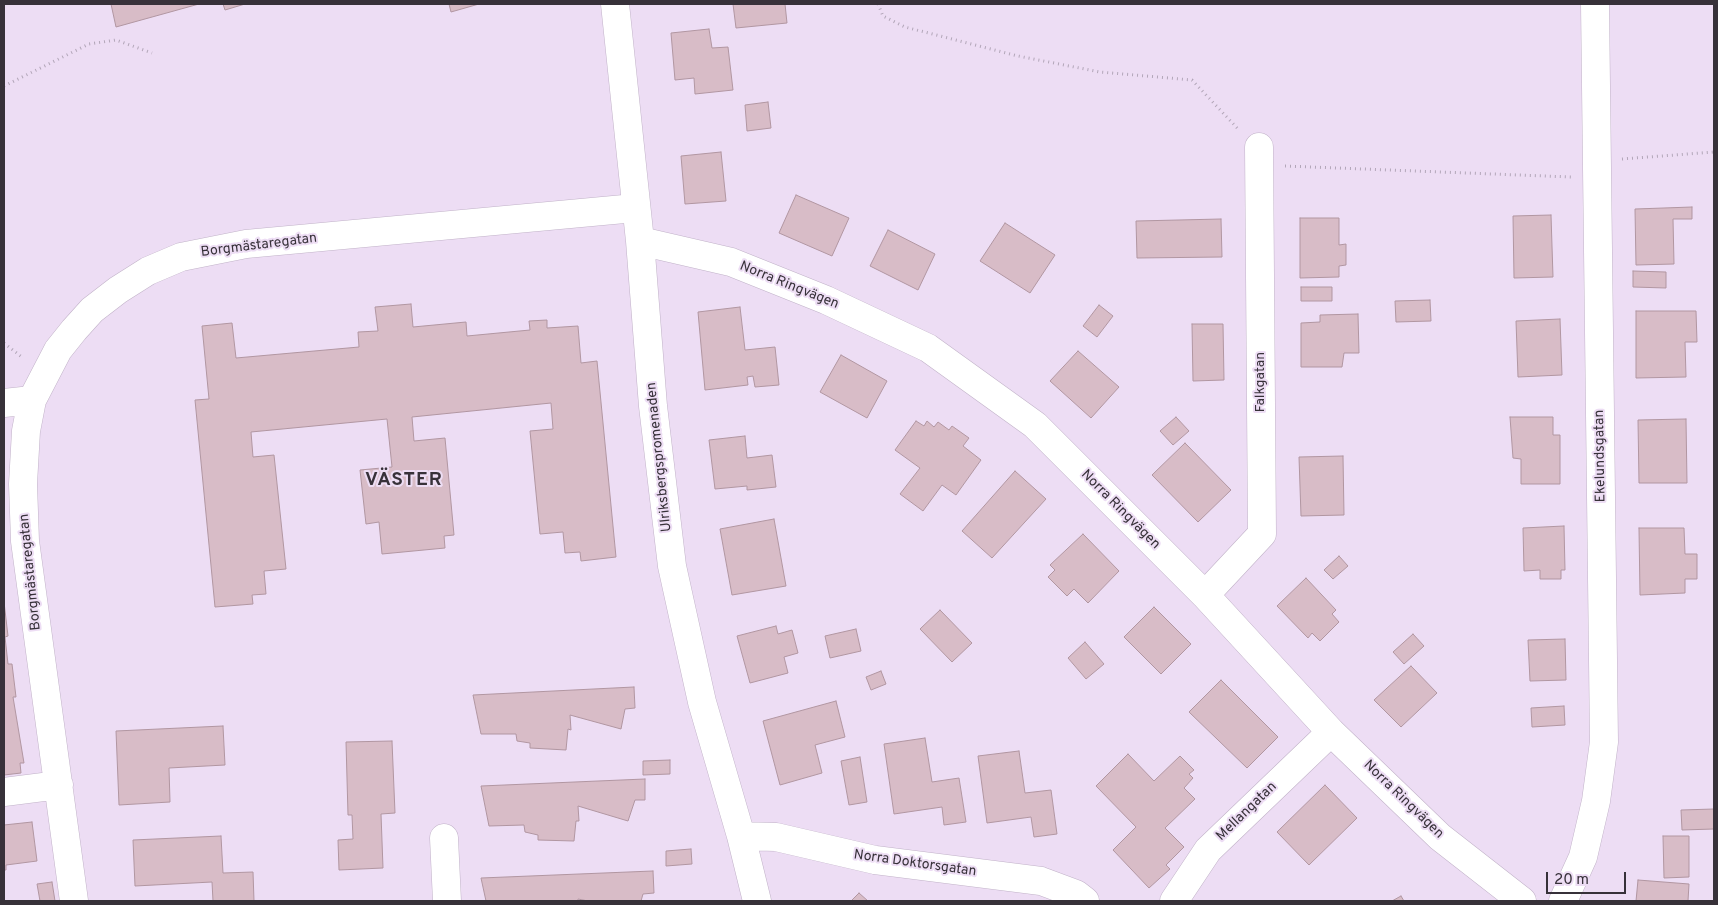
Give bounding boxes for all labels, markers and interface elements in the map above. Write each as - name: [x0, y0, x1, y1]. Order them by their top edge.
- street label: Borgmästaregatan: [200, 231, 318, 261]
- street label: Norra Ringvägen: [737, 258, 841, 314]
- street label: Falkgatan: [1253, 352, 1269, 412]
- street label: Ulriksbergspromenaden: [644, 381, 676, 533]
- street label: Ekelundsgatan: [1592, 410, 1610, 502]
- street label: Norra Ringvägen: [1077, 467, 1163, 553]
- district label: VÄSTER: [364, 470, 444, 492]
- street label: Borgmästaregatan: [17, 513, 45, 631]
- street label: Norra Ringvägen: [1359, 757, 1447, 843]
- street label: Mellangatan: [1213, 779, 1281, 845]
- street label: Norra Doktorsgatan: [853, 847, 977, 881]
- scale bar: [1548, 862, 1628, 894]
- text: 20 m: [1554, 871, 1589, 890]

